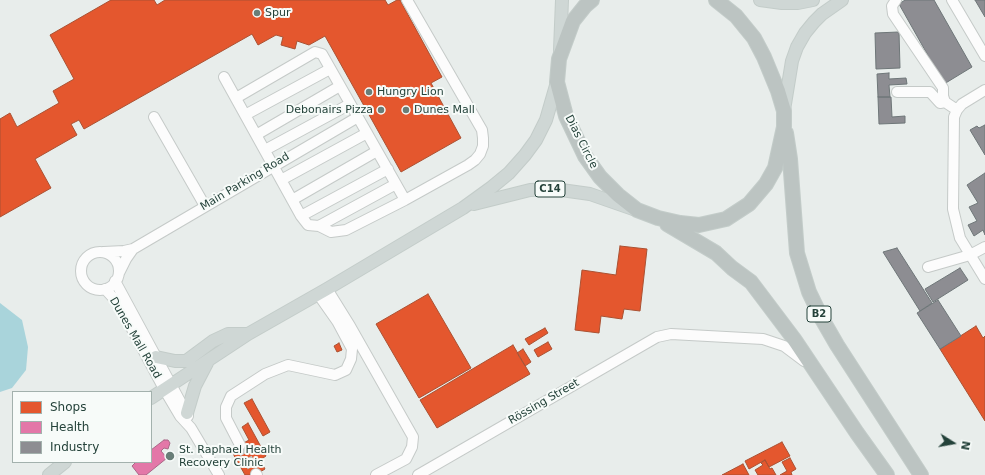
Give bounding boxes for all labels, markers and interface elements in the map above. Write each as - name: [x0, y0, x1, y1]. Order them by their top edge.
- place label: Spur: [265, 6, 290, 20]
- marker: Spur: [252, 8, 262, 18]
- place label: Hungry Lion: [377, 85, 444, 99]
- marker: Hungry Lion: [364, 87, 374, 97]
- place label: Debonairs Pizza: [286, 103, 373, 117]
- place label: Dunes Mall: [414, 103, 475, 117]
- marker: Debonairs Pizza: [376, 105, 386, 115]
- marker: Dunes Mall: [401, 105, 411, 115]
- street label: Dias Circle: [562, 113, 600, 171]
- street label: Main Parking Road: [198, 150, 292, 214]
- road number: C14: [535, 181, 565, 197]
- street label: Dunes Mall Road: [106, 295, 164, 381]
- road number: B2: [807, 306, 831, 322]
- street label: Rössing Street: [506, 376, 582, 428]
- legend: [12, 391, 152, 463]
- text: Shops: [50, 400, 86, 414]
- text: Health: [50, 420, 89, 434]
- north arrow: [933, 423, 973, 463]
- text: Industry: [50, 440, 99, 454]
- text: N: [958, 440, 973, 451]
- place label: St. Raphael Health Recovery Clinic: [179, 443, 282, 469]
- marker: St. Raphael Health Recovery Clinic: [164, 450, 176, 462]

